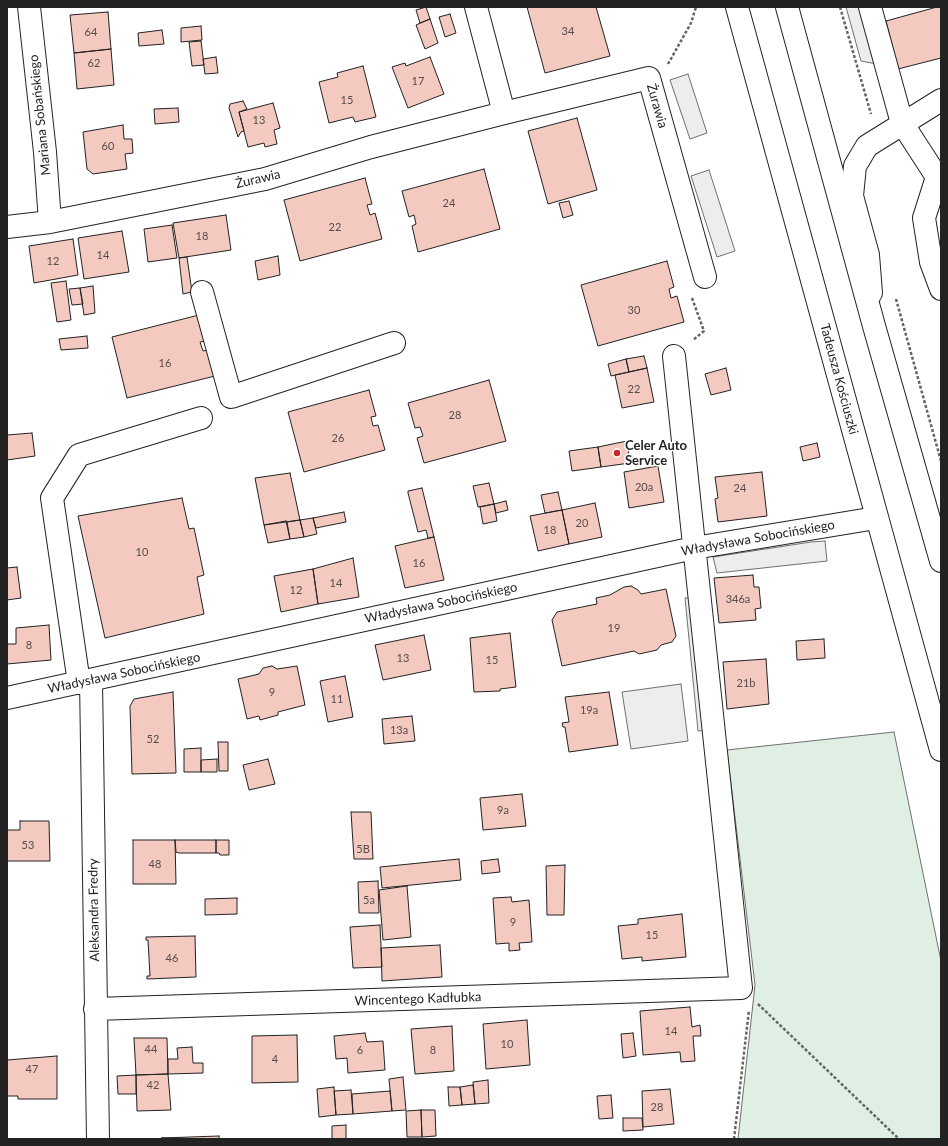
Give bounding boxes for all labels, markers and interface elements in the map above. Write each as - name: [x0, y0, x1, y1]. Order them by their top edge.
- house number: 34: [562, 24, 574, 38]
- house number: 64: [85, 25, 97, 39]
- street label: Mariana Sobańskiego: [26, 54, 54, 176]
- house number: 62: [88, 56, 100, 70]
- house number: 17: [412, 74, 424, 88]
- street label: Żurawia: [643, 82, 671, 130]
- house number: 15: [341, 93, 353, 107]
- house number: 13: [253, 113, 265, 127]
- house number: 60: [102, 139, 114, 153]
- street label: Żurawia: [234, 166, 282, 192]
- house number: 24: [443, 196, 455, 210]
- house number: 22: [329, 220, 341, 234]
- house number: 18: [196, 229, 208, 243]
- house number: 14: [97, 248, 109, 262]
- house number: 12: [47, 254, 59, 268]
- house number: 30: [628, 303, 640, 317]
- street label: Tadeusza Kościuszki: [817, 322, 861, 436]
- house number: 16: [159, 356, 171, 370]
- house number: 22: [628, 382, 640, 396]
- house number: 28: [449, 408, 461, 422]
- house number: 26: [332, 431, 344, 445]
- place label: Celer Auto Service: [625, 438, 687, 469]
- marker: Celer Auto Service: [612, 448, 622, 458]
- house number: 20a: [635, 480, 653, 494]
- house number: 24: [734, 481, 746, 495]
- house number: 20: [576, 516, 588, 530]
- street label: Władysława Sobocińskiego: [680, 517, 836, 559]
- house number: 18: [544, 523, 556, 537]
- house number: 10: [136, 545, 148, 559]
- house number: 16: [413, 556, 425, 570]
- house number: 14: [330, 576, 342, 590]
- street label: Władysława Sobocińskiego: [363, 579, 519, 627]
- house number: 12: [290, 583, 302, 597]
- house number: 346a: [726, 592, 750, 606]
- house number: 19: [608, 621, 620, 635]
- house number: 8: [26, 638, 32, 652]
- street label: Władysława Sobocińskiego: [46, 649, 202, 697]
- house number: 13: [397, 651, 409, 665]
- house number: 15: [486, 653, 498, 667]
- house number: 21b: [737, 676, 755, 690]
- house number: 9: [269, 685, 275, 699]
- house number: 11: [331, 692, 343, 706]
- house number: 19a: [580, 703, 598, 717]
- house number: 13a: [390, 723, 408, 737]
- house number: 52: [147, 732, 159, 746]
- house number: 9a: [497, 803, 509, 817]
- house number: 53: [22, 838, 34, 852]
- house number: 5B: [356, 842, 370, 856]
- house number: 48: [149, 857, 161, 871]
- street label: Aleksandra Fredry: [85, 858, 103, 962]
- house number: 5a: [363, 893, 375, 907]
- house number: 9: [510, 915, 516, 929]
- house number: 15: [646, 928, 658, 942]
- house number: 46: [166, 951, 178, 965]
- street label: Wincentego Kadłubka: [354, 989, 482, 1009]
- house number: 14: [665, 1024, 677, 1038]
- house number: 10: [501, 1037, 513, 1051]
- house number: 44: [145, 1042, 157, 1056]
- house number: 6: [357, 1043, 363, 1057]
- house number: 8: [430, 1043, 436, 1057]
- house number: 4: [272, 1052, 278, 1066]
- house number: 47: [26, 1062, 38, 1076]
- house number: 42: [147, 1078, 159, 1092]
- house number: 28: [651, 1100, 663, 1114]

